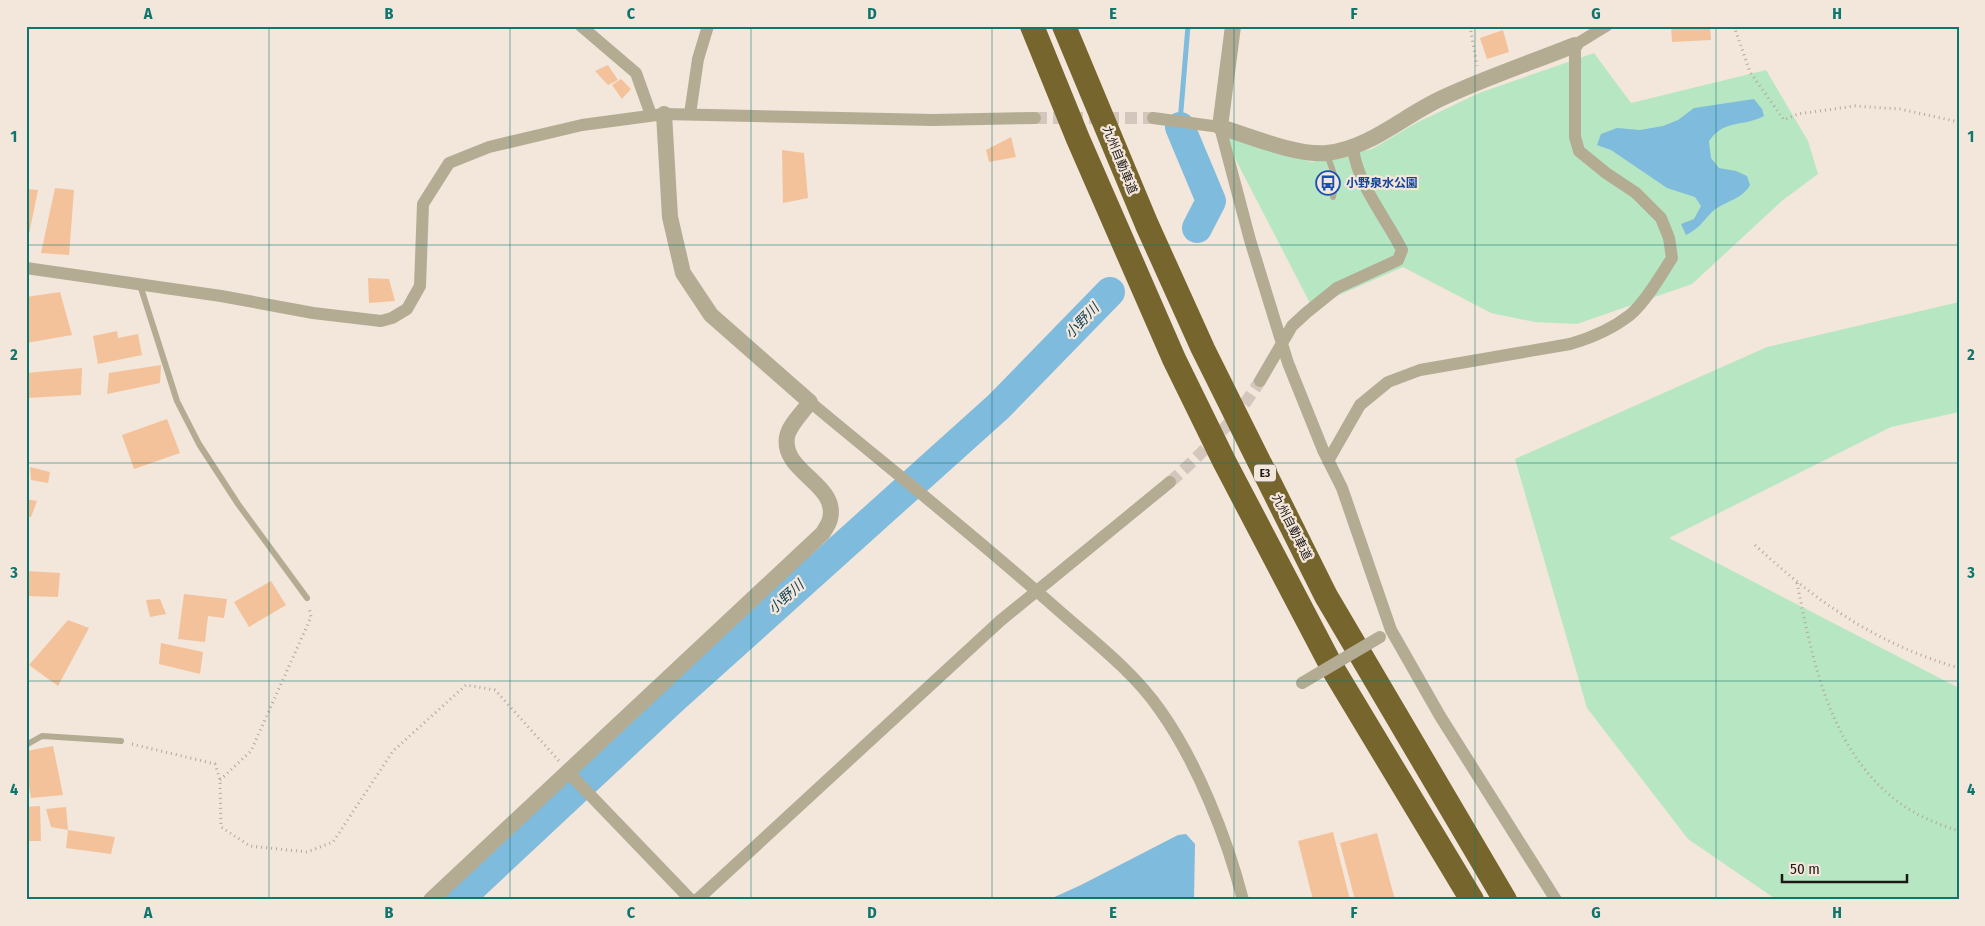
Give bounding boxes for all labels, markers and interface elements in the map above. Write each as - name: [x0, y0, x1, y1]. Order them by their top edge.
- text: A: [143, 4, 153, 23]
- text: B: [385, 4, 394, 23]
- text: C: [627, 4, 636, 23]
- text: D: [867, 4, 877, 23]
- text: E: [1109, 4, 1117, 23]
- text: F: [1350, 4, 1358, 23]
- text: G: [1591, 4, 1601, 23]
- text: H: [1832, 4, 1842, 23]
- street label: 九州自動車道: [1100, 124, 1140, 196]
- text: 1: [11, 127, 17, 146]
- text: 1: [1968, 127, 1974, 146]
- bus stop icon: 小野泉水公園: [1315, 170, 1341, 196]
- place label: 小野泉水公園: [1346, 176, 1418, 190]
- water label: 小野川: [1061, 299, 1104, 342]
- text: 2: [9, 345, 18, 364]
- text: 2: [1966, 345, 1975, 364]
- road number: E3: [1254, 464, 1276, 482]
- street label: 九州自動車道: [1269, 492, 1315, 562]
- text: 3: [9, 563, 18, 582]
- text: 3: [1966, 563, 1975, 582]
- water label: 小野川: [765, 575, 809, 617]
- text: 4: [10, 780, 18, 799]
- text: 4: [1967, 780, 1975, 799]
- scale bar: [1782, 851, 1908, 883]
- text: 50 m: [1790, 860, 1820, 878]
- text: A: [143, 903, 153, 922]
- text: B: [385, 903, 394, 922]
- text: C: [627, 903, 636, 922]
- text: D: [867, 903, 877, 922]
- text: E: [1109, 903, 1117, 922]
- text: F: [1350, 903, 1358, 922]
- text: G: [1591, 903, 1601, 922]
- text: H: [1832, 903, 1842, 922]

